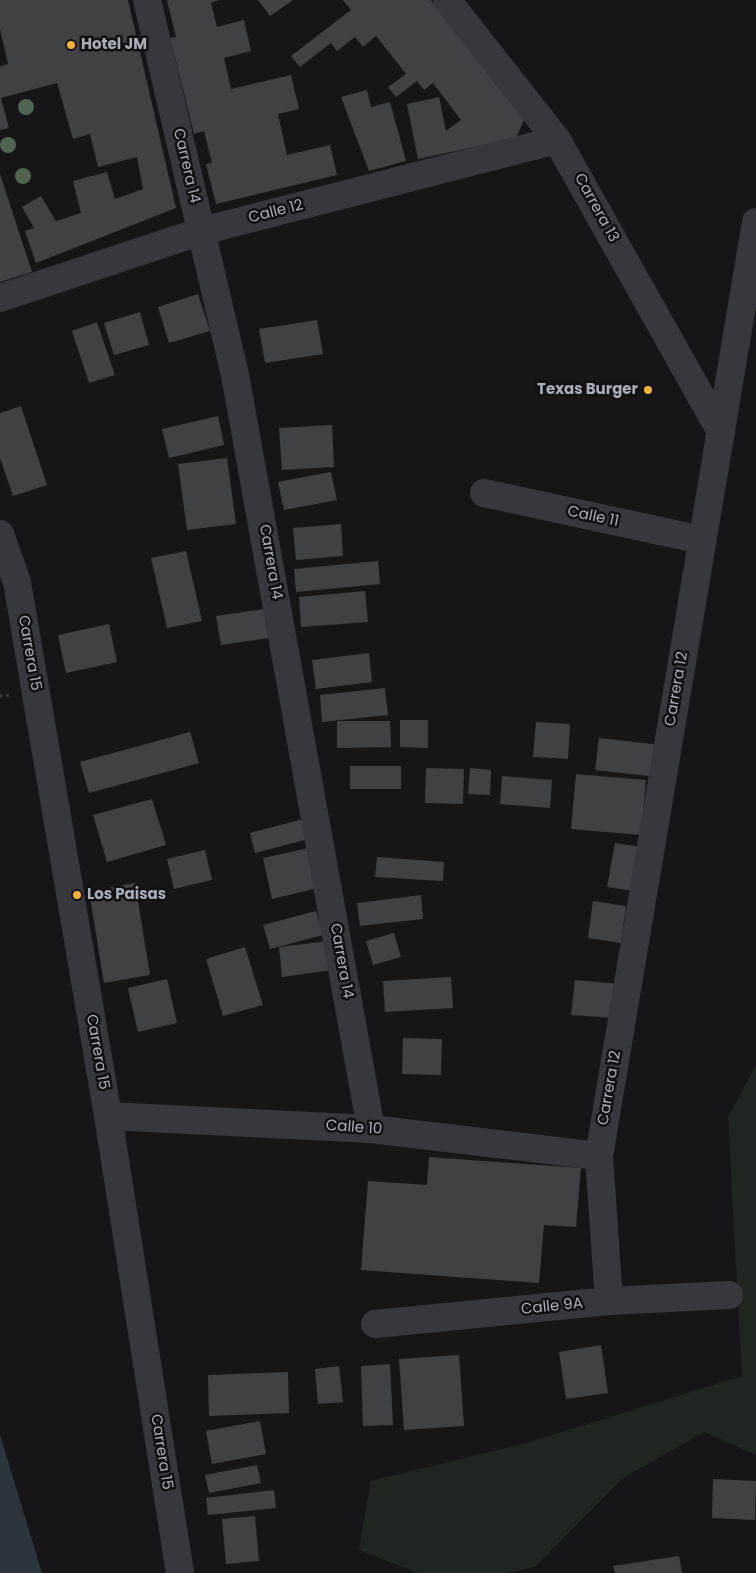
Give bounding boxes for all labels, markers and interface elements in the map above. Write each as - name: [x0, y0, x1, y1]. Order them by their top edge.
- place label: Hotel JM: [81, 36, 147, 54]
- marker: Hotel JM: [65, 39, 77, 51]
- street label: Carrera 14: [169, 127, 203, 205]
- street label: Carrera 13: [570, 171, 622, 245]
- street label: Calle 12: [247, 197, 305, 227]
- place label: Texas Burger: [537, 381, 638, 399]
- marker: Texas Burger: [642, 384, 654, 396]
- street label: Calle 11: [566, 503, 620, 531]
- street label: Carrera 14: [255, 523, 285, 601]
- street label: Carrera 15: [14, 614, 44, 692]
- street label: Carrera 12: [662, 650, 692, 728]
- place label: Los Paisas: [87, 886, 166, 904]
- marker: Los Paisas: [71, 889, 83, 901]
- street label: Carrera 14: [326, 922, 356, 1000]
- street label: Carrera 15: [82, 1013, 112, 1091]
- street label: Carrera 12: [595, 1049, 625, 1127]
- street label: Calle 10: [325, 1117, 383, 1139]
- street label: Calle 9A: [520, 1295, 584, 1319]
- street label: Carrera 15: [146, 1413, 176, 1491]

